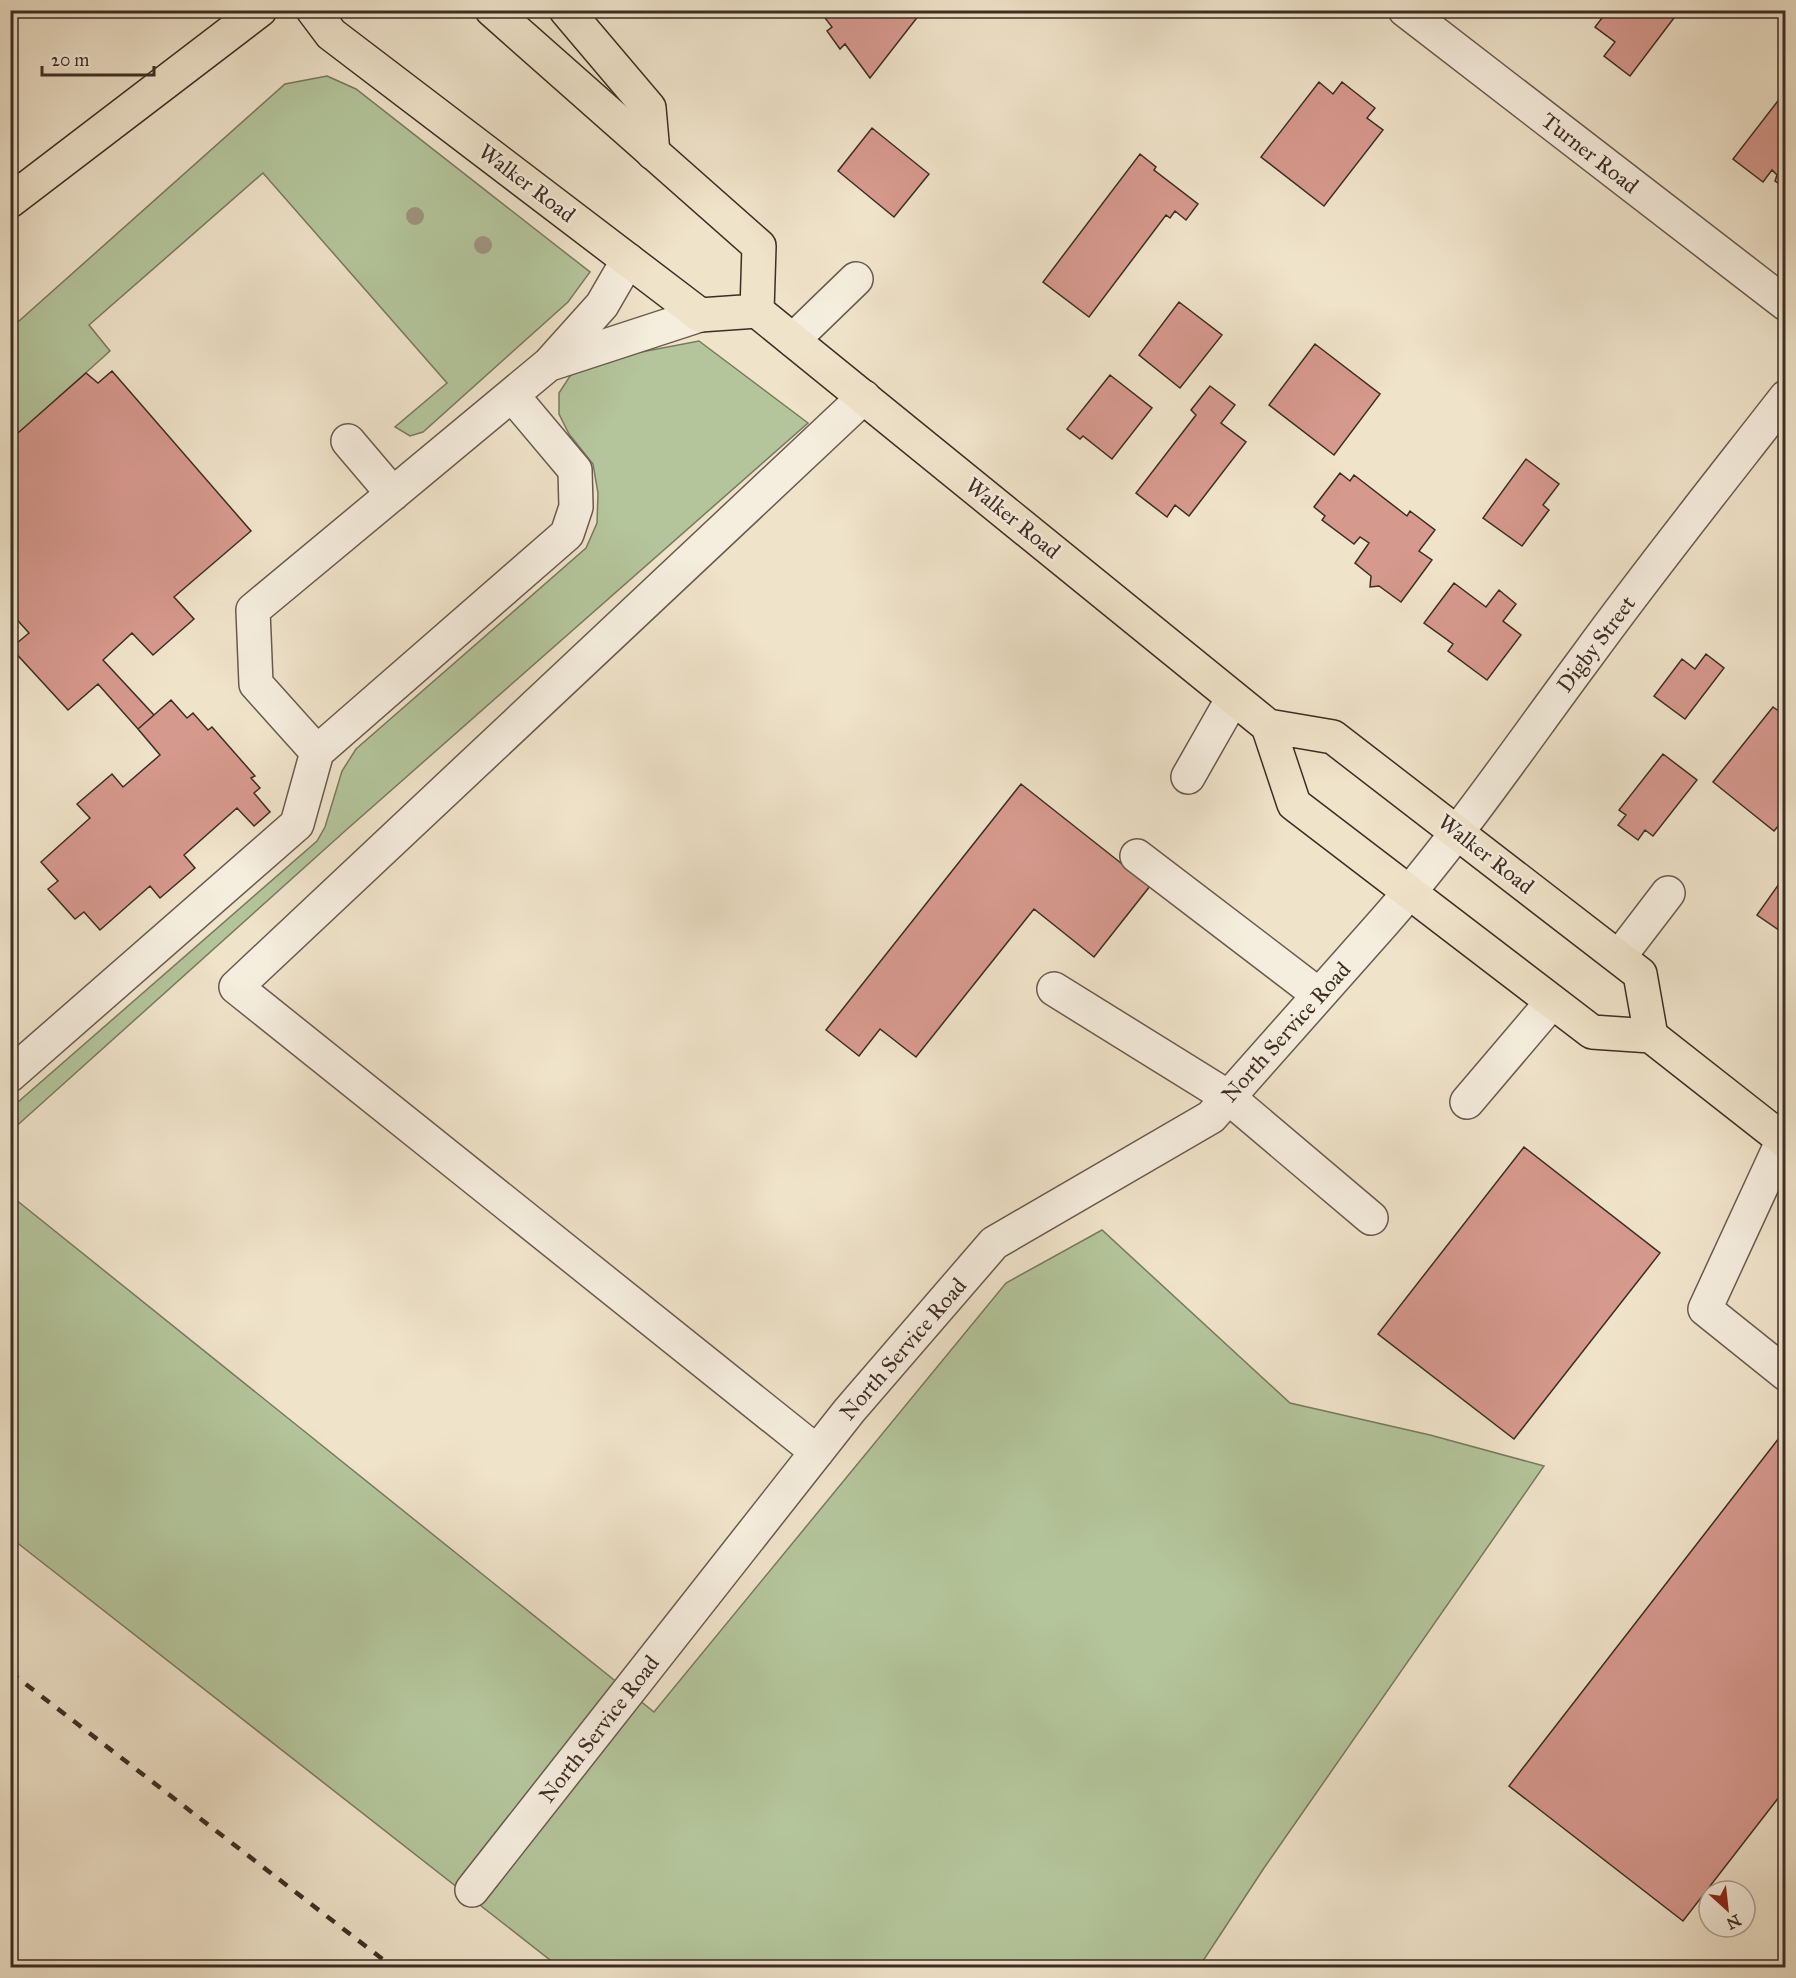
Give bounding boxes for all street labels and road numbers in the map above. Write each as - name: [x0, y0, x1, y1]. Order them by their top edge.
- street label: Turner Road: [1536, 107, 1644, 199]
- street label: Walker Road: [473, 138, 581, 228]
- street label: Walker Road: [960, 472, 1066, 564]
- street label: Digby Street: [1551, 590, 1641, 698]
- street label: Walker Road: [1433, 808, 1539, 900]
- street label: North Service Road: [1216, 956, 1356, 1108]
- street label: North Service Road: [834, 1272, 972, 1426]
- street label: North Service Road: [533, 1650, 665, 1808]

